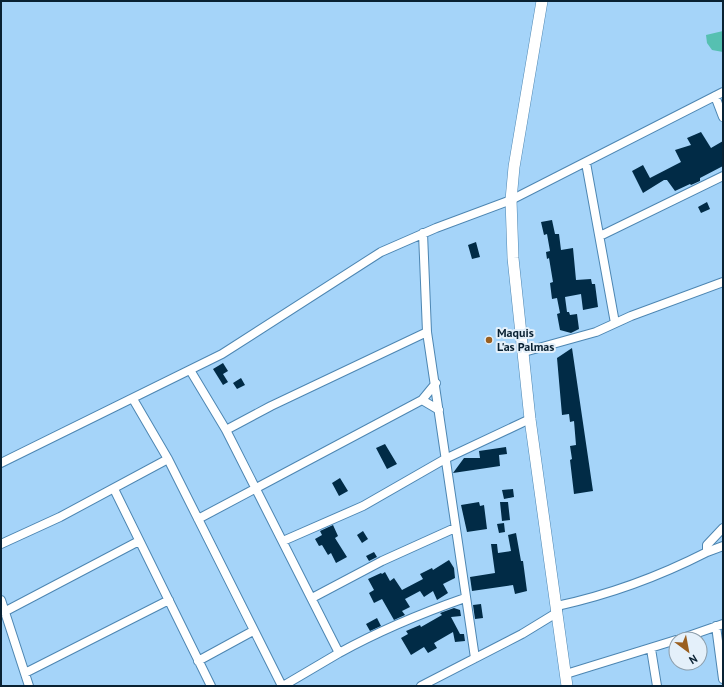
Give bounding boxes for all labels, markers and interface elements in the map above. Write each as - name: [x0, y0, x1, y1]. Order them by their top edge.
- place label: Maquis L'as Palmas: [497, 325, 554, 354]
- marker: Maquis L'as Palmas: [484, 335, 494, 345]
- north arrow: [668, 631, 708, 671]
- text: N: [687, 652, 700, 667]

